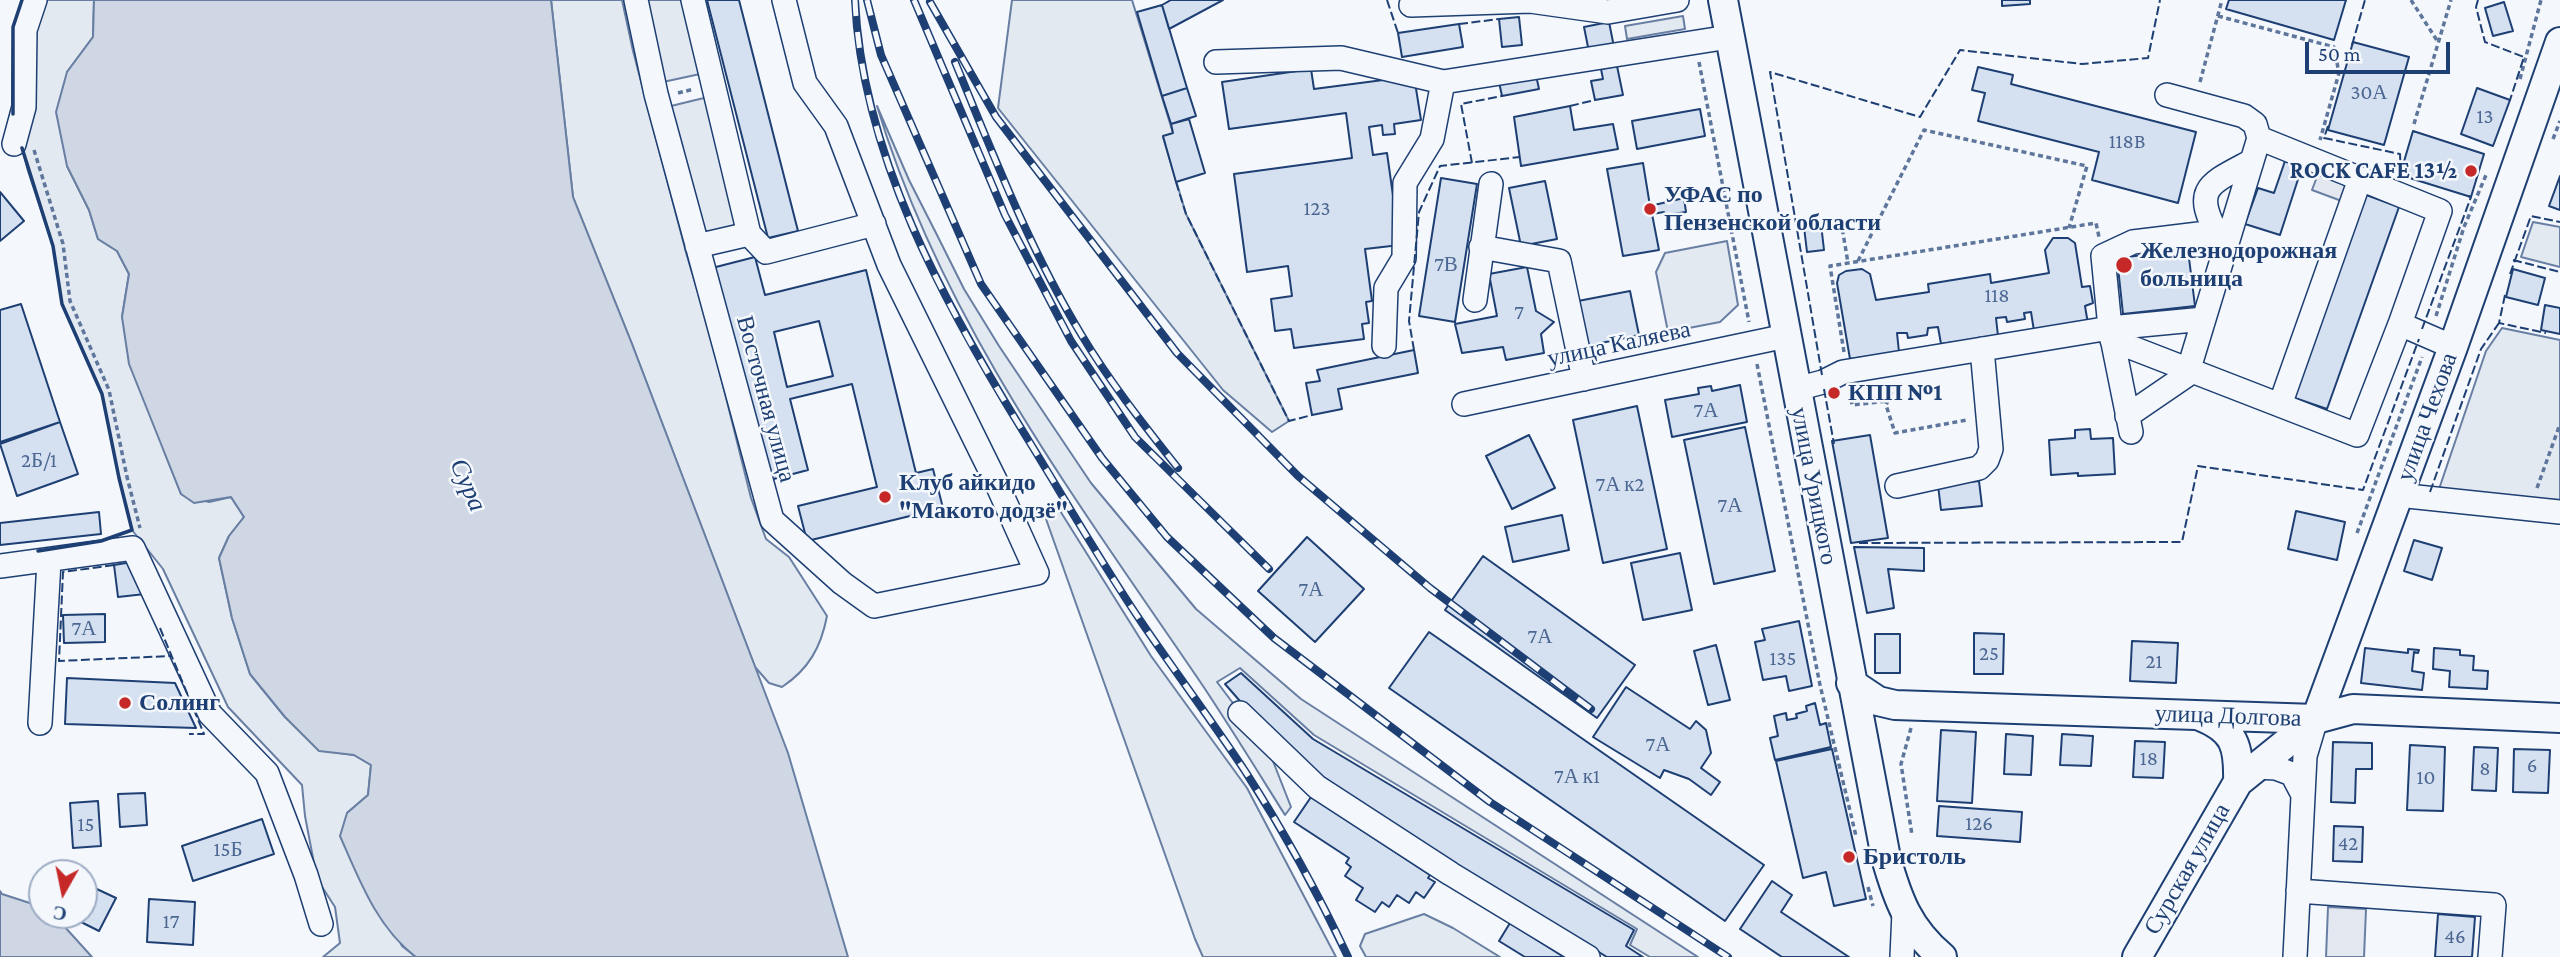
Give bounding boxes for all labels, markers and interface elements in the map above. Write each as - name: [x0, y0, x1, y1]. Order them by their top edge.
- scale bar: [2308, 28, 2453, 72]
- text: 50 m: [2318, 42, 2361, 66]
- house number: 30А: [2350, 80, 2388, 106]
- house number: 13: [2477, 104, 2493, 130]
- house number: 118B: [2109, 129, 2145, 155]
- place label: ROCK CAFE 13½: [2289, 157, 2457, 185]
- marker: ROCK CAFE 13½: [2463, 163, 2479, 179]
- place label: УФАС по Пензенской области: [1664, 181, 1881, 237]
- house number: 123: [1304, 196, 1330, 222]
- marker: УФАС по Пензенской области: [1642, 201, 1658, 217]
- place label: Железнодорожная больница: [2140, 237, 2337, 293]
- house number: 7В: [1434, 252, 1458, 278]
- marker: Железнодорожная больница: [2114, 255, 2134, 275]
- house number: 118: [1984, 283, 2010, 309]
- house number: 7: [1514, 300, 1524, 326]
- street label: Восточная улица: [730, 313, 802, 485]
- street label: улица Каляева: [1545, 315, 1693, 373]
- street label: улица Чехова: [2390, 349, 2464, 485]
- place label: КПП №1: [1848, 379, 1942, 407]
- marker: КПП №1: [1826, 385, 1842, 401]
- house number: 7А: [1694, 398, 1718, 424]
- street label: улица Урицкого: [1785, 405, 1843, 567]
- house number: 2Б/1: [21, 448, 57, 474]
- water label: Сура: [443, 454, 493, 516]
- place label: Клуб айкидо "Макото додзё": [899, 469, 1068, 525]
- house number: 7А к2: [1596, 472, 1644, 498]
- marker: Клуб айкидо "Макото додзё": [877, 489, 893, 505]
- house number: 7А: [1718, 493, 1742, 519]
- house number: 7А: [1299, 577, 1323, 603]
- house number: 7А: [72, 616, 96, 642]
- house number: 7А: [1528, 624, 1552, 650]
- house number: 25: [1979, 641, 1999, 667]
- house number: 135: [1770, 646, 1796, 672]
- house number: 21: [2146, 649, 2162, 675]
- place label: Солинг: [139, 689, 220, 717]
- marker: Солинг: [117, 695, 133, 711]
- street label: улица Долгова: [2154, 699, 2302, 733]
- house number: 7А: [1646, 732, 1670, 758]
- house number: 18: [2140, 746, 2158, 772]
- house number: 6: [2527, 753, 2537, 779]
- house number: 8: [2479, 756, 2491, 782]
- house number: 7А к1: [1554, 764, 1600, 790]
- house number: 10: [2417, 765, 2435, 791]
- street label: Сурская улица: [2138, 798, 2236, 940]
- house number: 126: [1965, 811, 1993, 837]
- house number: 15: [78, 812, 94, 838]
- house number: 42: [2338, 831, 2358, 857]
- house number: 15Б: [214, 837, 242, 863]
- place label: Бристоль: [1863, 843, 1966, 871]
- marker: Бристоль: [1841, 849, 1857, 865]
- north arrow: [28, 859, 98, 929]
- text: С: [52, 902, 68, 925]
- house number: 17: [163, 909, 179, 935]
- house number: 46: [2444, 924, 2466, 950]

